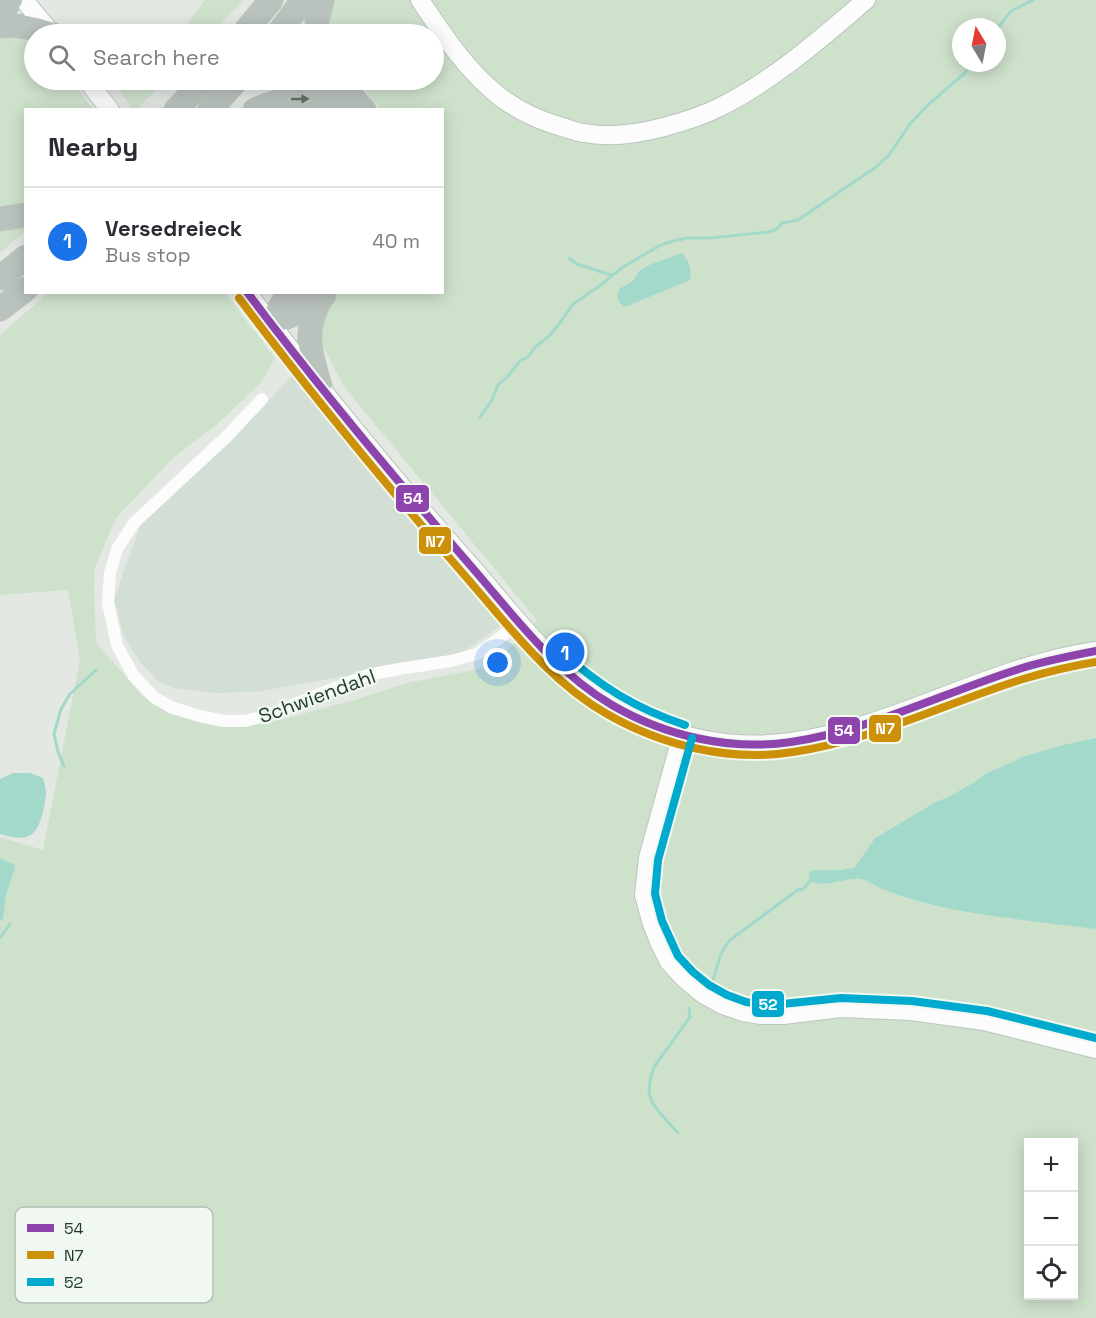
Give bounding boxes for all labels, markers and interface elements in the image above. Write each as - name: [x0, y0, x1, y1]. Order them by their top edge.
- north arrow: [952, 18, 1006, 72]
- search box: [24, 24, 444, 90]
- icon: search: [45, 41, 78, 74]
- text: Search here: [93, 43, 220, 71]
- one-way arrow: [291, 94, 310, 103]
- text: Nearby: [48, 130, 138, 164]
- text: Versedreieck: [105, 214, 242, 242]
- text: 1: [63, 228, 72, 254]
- text: 40 m: [372, 228, 420, 254]
- text: Bus stop: [105, 242, 191, 268]
- line badge: 54: [395, 484, 430, 513]
- text: 54: [403, 488, 423, 509]
- line badge: N7: [418, 526, 452, 555]
- text: N7: [425, 531, 445, 552]
- pin: 1: [546, 630, 584, 674]
- your location: [483, 648, 512, 677]
- street label: Schwiendahl: [255, 663, 379, 729]
- line badge: N7: [868, 714, 902, 743]
- line badge: 54: [827, 716, 861, 745]
- text: N7: [875, 718, 895, 739]
- text: 54: [834, 720, 854, 741]
- line badge: 52: [751, 990, 785, 1018]
- text: 52: [759, 994, 777, 1015]
- map controls: [1024, 1138, 1078, 1300]
- button: +: [1024, 1138, 1078, 1192]
- button: −: [1024, 1192, 1078, 1246]
- legend: [15, 1207, 213, 1303]
- text: 54: [64, 1218, 84, 1239]
- text: N7: [64, 1245, 84, 1266]
- button: locate: [1024, 1246, 1078, 1300]
- text: 52: [64, 1272, 83, 1293]

